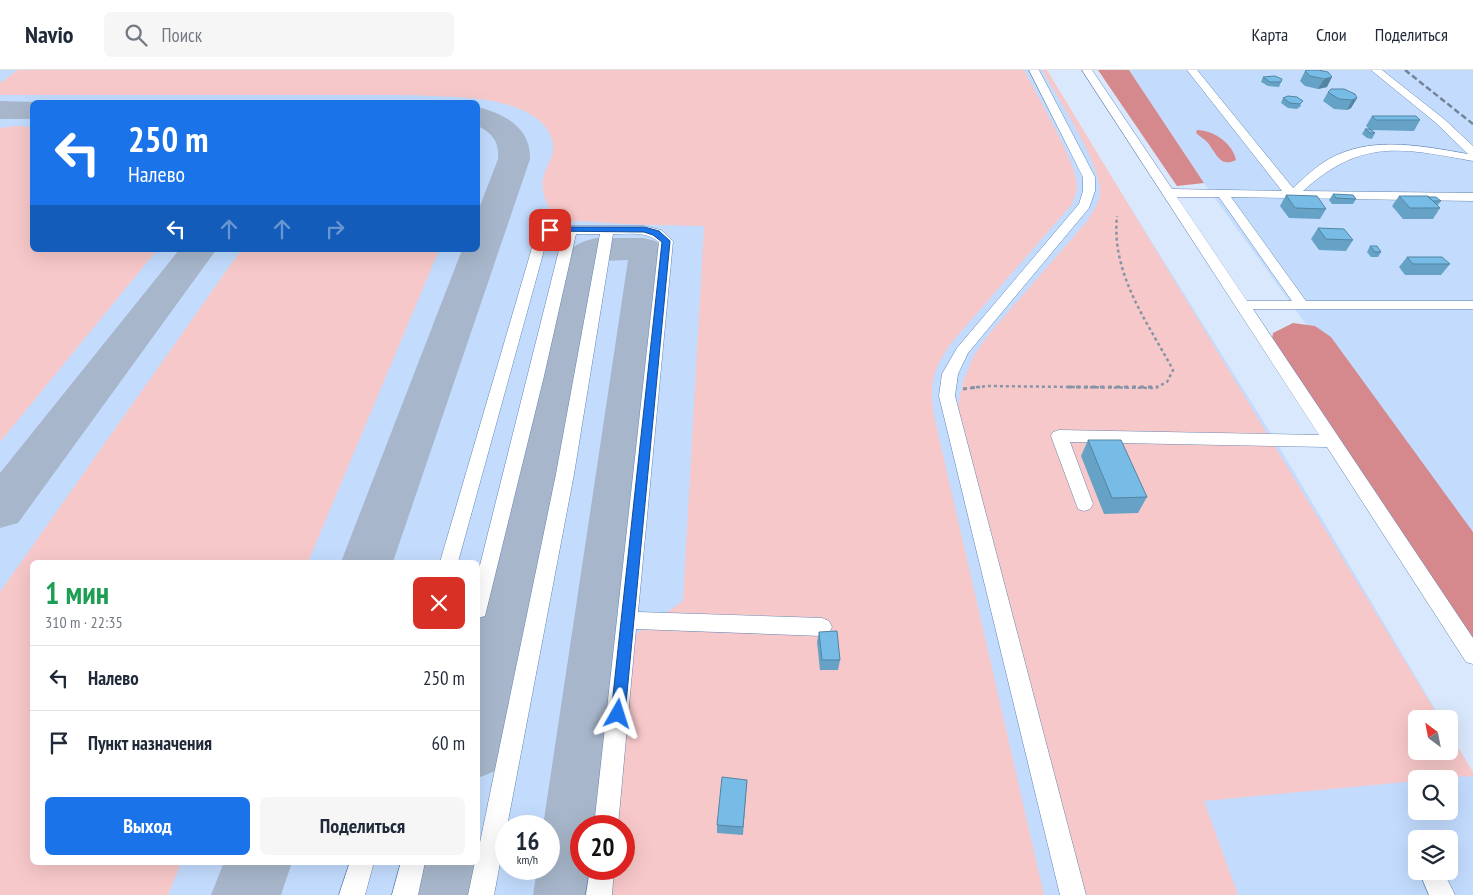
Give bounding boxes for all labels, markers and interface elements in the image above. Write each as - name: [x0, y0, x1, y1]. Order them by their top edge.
- search box: [104, 12, 454, 57]
- text: Navio: [25, 19, 74, 50]
- icon: search: [122, 21, 150, 49]
- text: Поиск: [162, 23, 202, 47]
- text: Карта: [1251, 23, 1288, 46]
- text: Слои: [1316, 23, 1347, 46]
- text: Поделиться: [1375, 23, 1448, 46]
- text: 250 m: [128, 116, 209, 162]
- icon: left: [45, 120, 110, 185]
- text: Налево: [128, 160, 185, 188]
- pin: [529, 209, 571, 251]
- icon: left: [162, 215, 190, 243]
- icon: ahead: [215, 215, 243, 243]
- icon: ahead: [268, 215, 296, 243]
- icon: right: [321, 215, 349, 243]
- icon: arrive: [536, 216, 564, 244]
- text: 1 мин: [45, 573, 109, 612]
- button: close: [413, 577, 465, 629]
- text: 310 m · 22:35: [45, 612, 123, 632]
- icon: left: [45, 664, 73, 692]
- text: Налево: [88, 666, 139, 690]
- text: 250 m: [423, 666, 465, 690]
- position arrow: [591, 687, 643, 739]
- north arrow: [1408, 710, 1458, 760]
- map controls: [1408, 710, 1458, 880]
- icon: arrive: [45, 729, 73, 757]
- text: Пункт назначения: [88, 731, 212, 755]
- text: 60 m: [432, 731, 465, 755]
- button: search: [1408, 770, 1458, 820]
- button: Выход: [45, 797, 250, 855]
- button: Поделиться: [260, 797, 465, 855]
- speed limit sign: 20: [570, 815, 635, 880]
- text: 16: [516, 825, 539, 857]
- button: layers: [1408, 830, 1458, 880]
- text: km/h: [517, 852, 538, 867]

